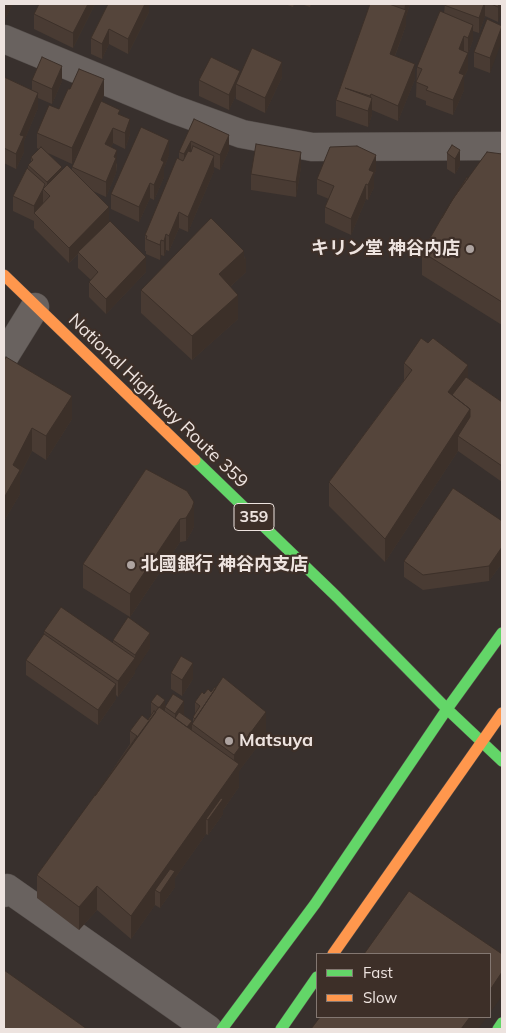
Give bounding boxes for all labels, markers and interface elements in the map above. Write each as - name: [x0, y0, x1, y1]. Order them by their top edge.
- place label: キリン堂 神谷内店: [311, 238, 460, 260]
- marker: キリン堂 神谷内店: [464, 243, 476, 255]
- street label: National Highway Route 359: [64, 309, 252, 493]
- road number: 359: [234, 504, 274, 530]
- place label: 北國銀行 神谷内支店: [141, 554, 308, 576]
- marker: 北國銀行 神谷内支店: [125, 559, 137, 571]
- place label: Matsuya: [239, 730, 313, 752]
- marker: Matsuya: [223, 735, 235, 747]
- legend: [316, 953, 491, 1018]
- text: Fast: [363, 963, 393, 982]
- text: Slow: [363, 988, 397, 1007]

